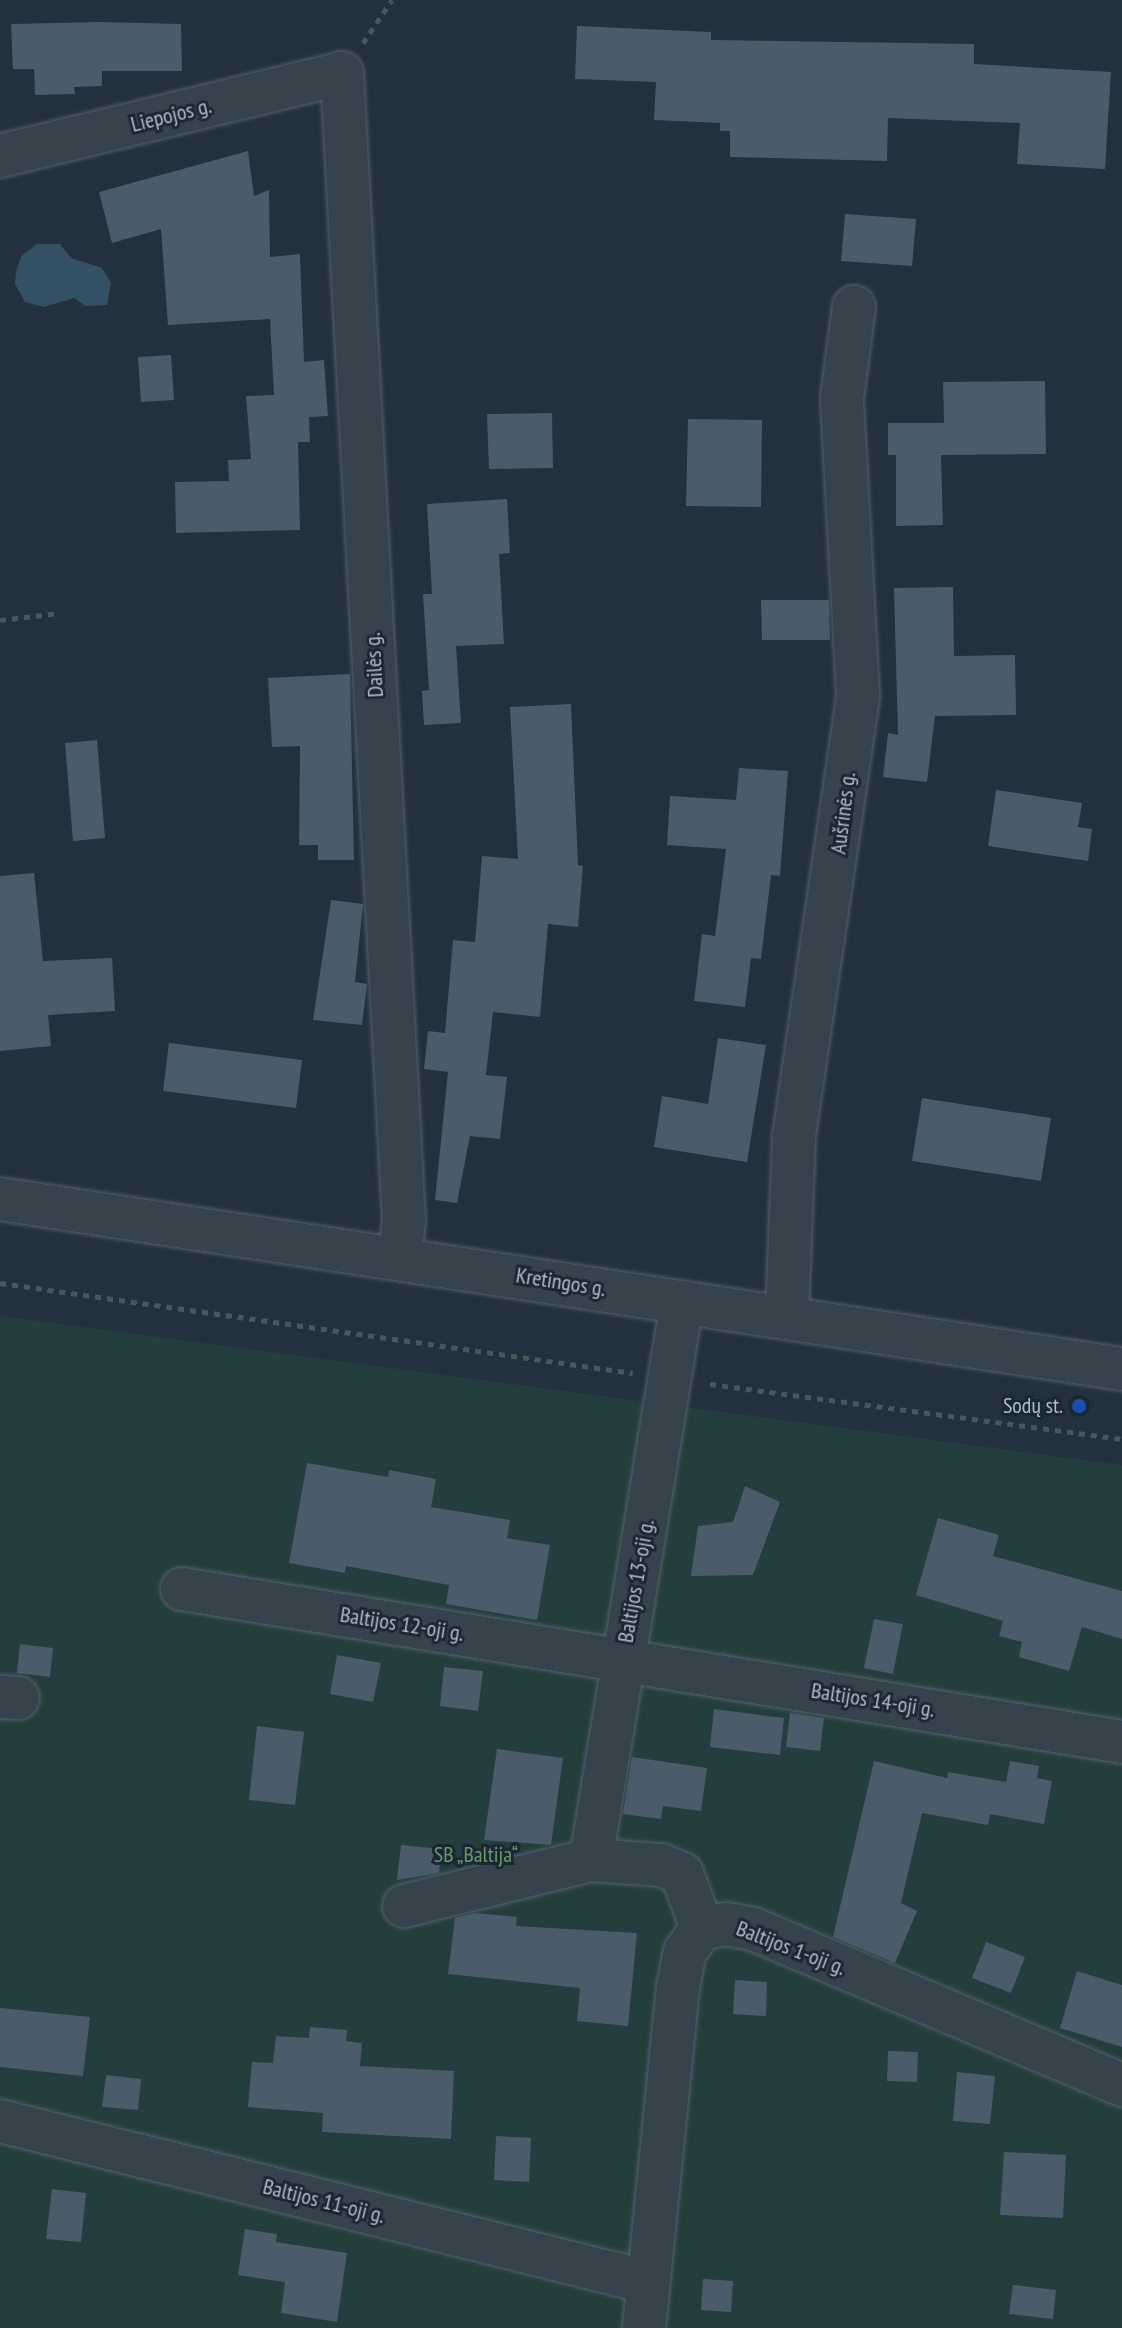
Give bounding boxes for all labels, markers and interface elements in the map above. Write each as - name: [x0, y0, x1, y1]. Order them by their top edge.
- street label: Liepojos g.: [128, 92, 214, 138]
- street label: Dailės g.: [359, 632, 389, 698]
- street label: Aušrinės g.: [825, 770, 861, 856]
- street label: Kretingos g.: [514, 1262, 608, 1302]
- place label: Sodų st.: [1003, 1393, 1063, 1419]
- marker: Sodų st.: [1070, 1397, 1088, 1415]
- street label: Baltijos 13-oji g.: [612, 1517, 660, 1645]
- street label: Baltijos 12-oji g.: [338, 1601, 466, 1647]
- street label: Baltijos 14-oji g.: [809, 1677, 937, 1723]
- park label: SB „Baltija“: [433, 1842, 519, 1868]
- street label: Baltijos 1-oji g.: [733, 1915, 849, 1981]
- street label: Baltijos 11-oji g.: [260, 2173, 388, 2229]

